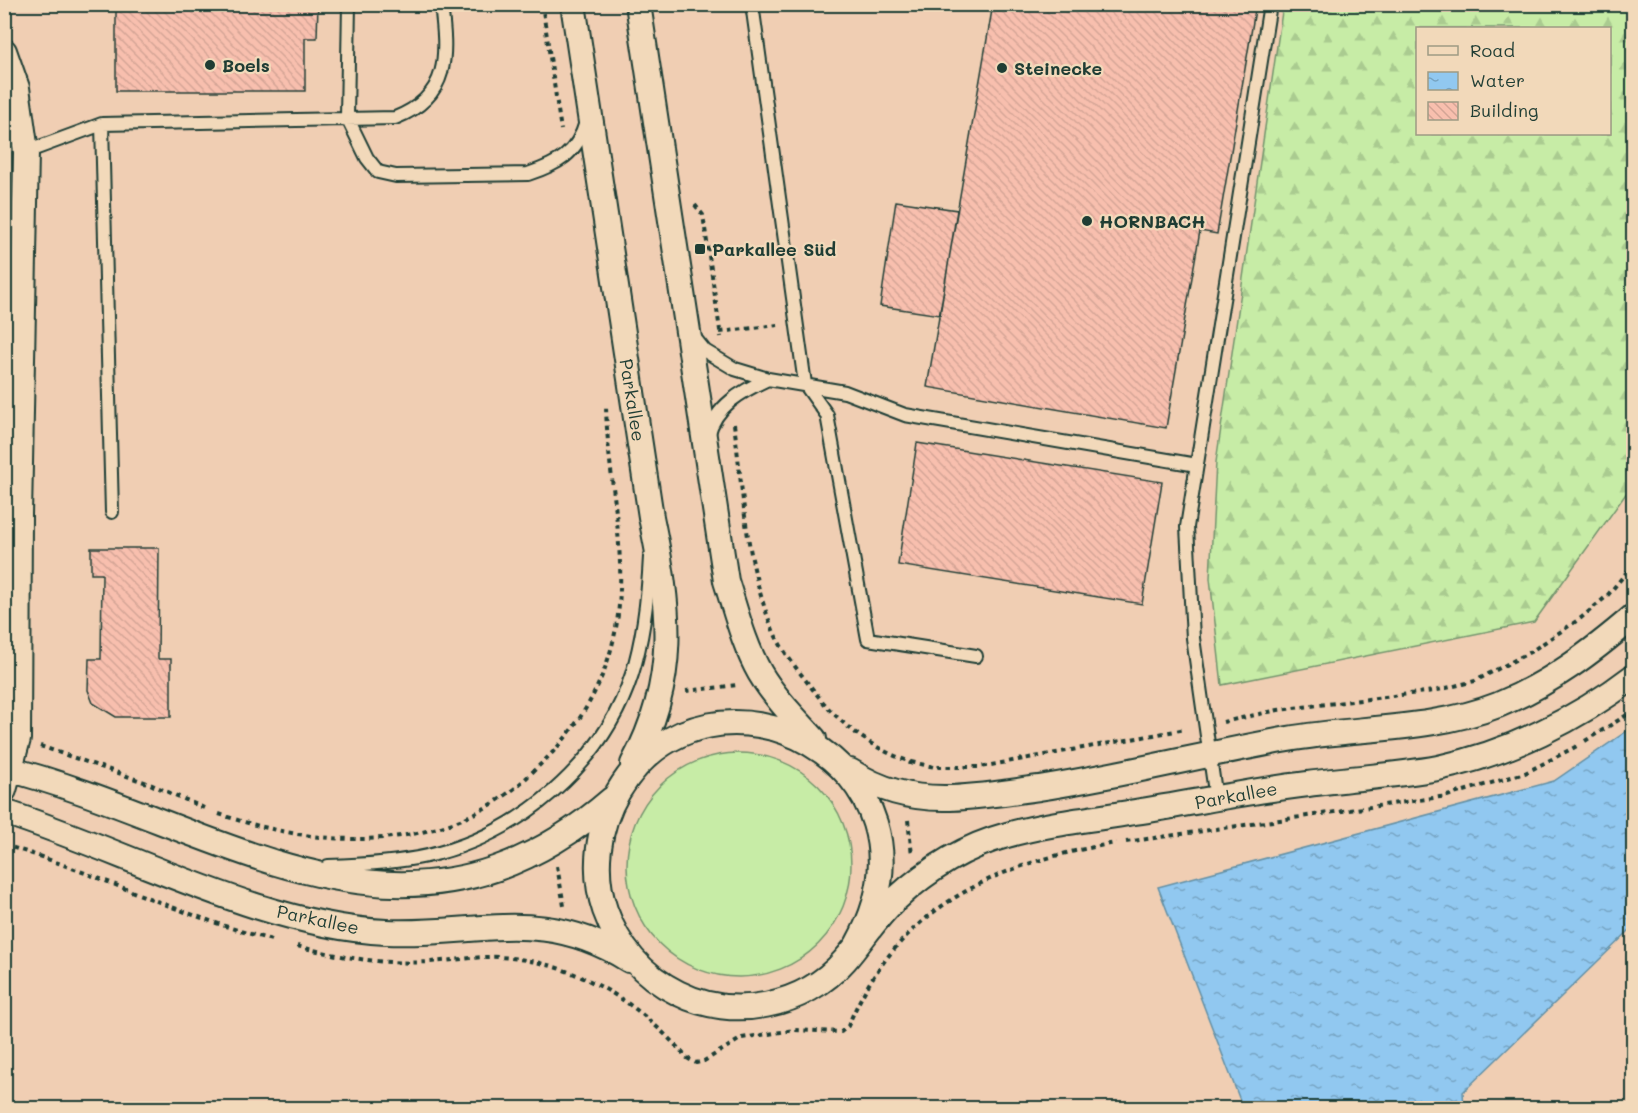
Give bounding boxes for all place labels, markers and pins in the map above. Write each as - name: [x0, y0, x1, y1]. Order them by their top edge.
- place label: Boels: [222, 53, 270, 77]
- place label: Steinecke: [1014, 56, 1103, 80]
- marker: Boels: [203, 58, 217, 72]
- marker: Steinecke: [995, 61, 1009, 75]
- place label: HORNBACH: [1099, 209, 1206, 233]
- marker: HORNBACH: [1080, 214, 1094, 228]
- place label: Parkallee Süd: [712, 237, 836, 261]
- marker: Parkallee Süd: [693, 242, 707, 256]

